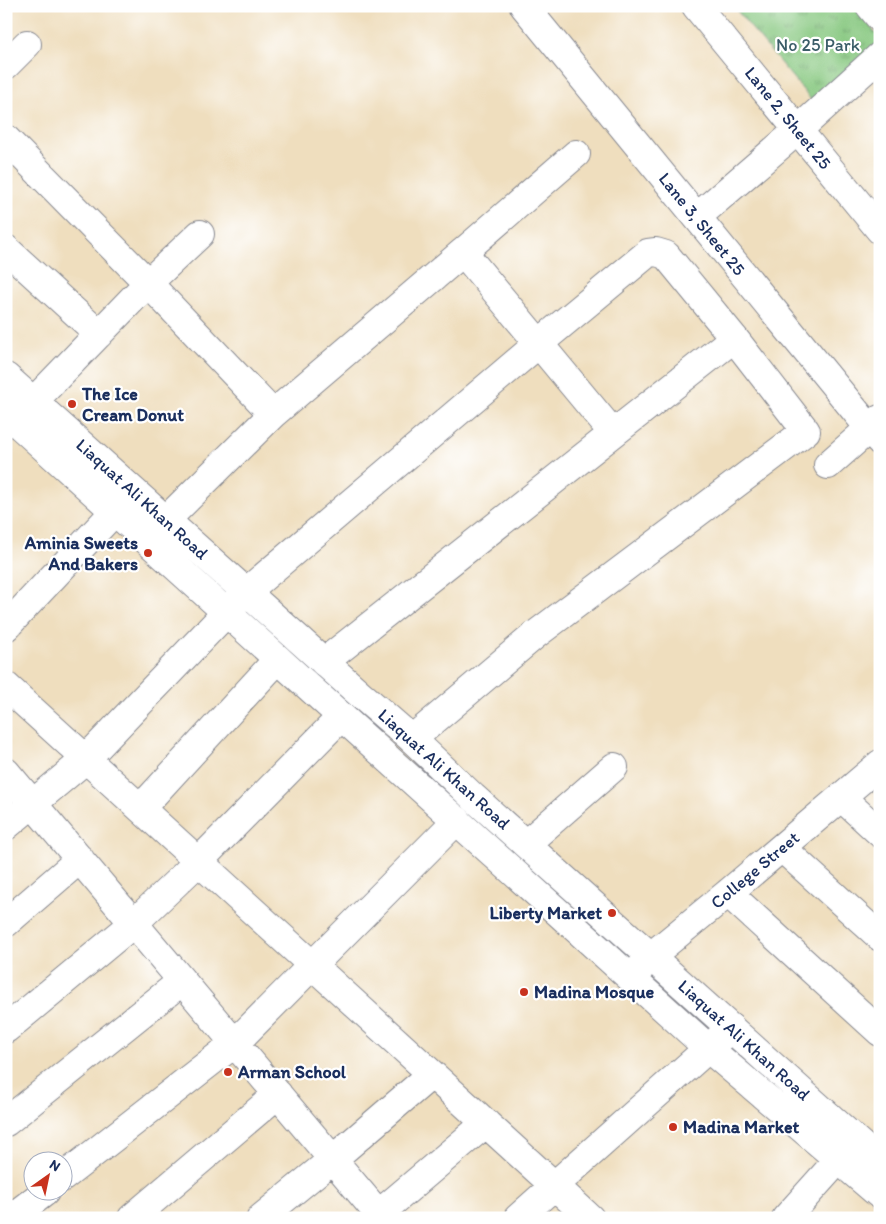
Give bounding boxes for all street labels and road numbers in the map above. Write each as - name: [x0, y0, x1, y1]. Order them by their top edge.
- street label: Lane 2, Sheet 25: [740, 62, 836, 174]
- street label: Lane 3, Sheet 25: [654, 168, 750, 280]
- street label: Liaquat Ali Khan Road: [71, 434, 213, 564]
- street label: Liaquat Ali Khan Road: [373, 704, 515, 834]
- street label: College Street: [706, 826, 804, 913]
- street label: Liaquat Ali Khan Road: [673, 975, 815, 1105]

